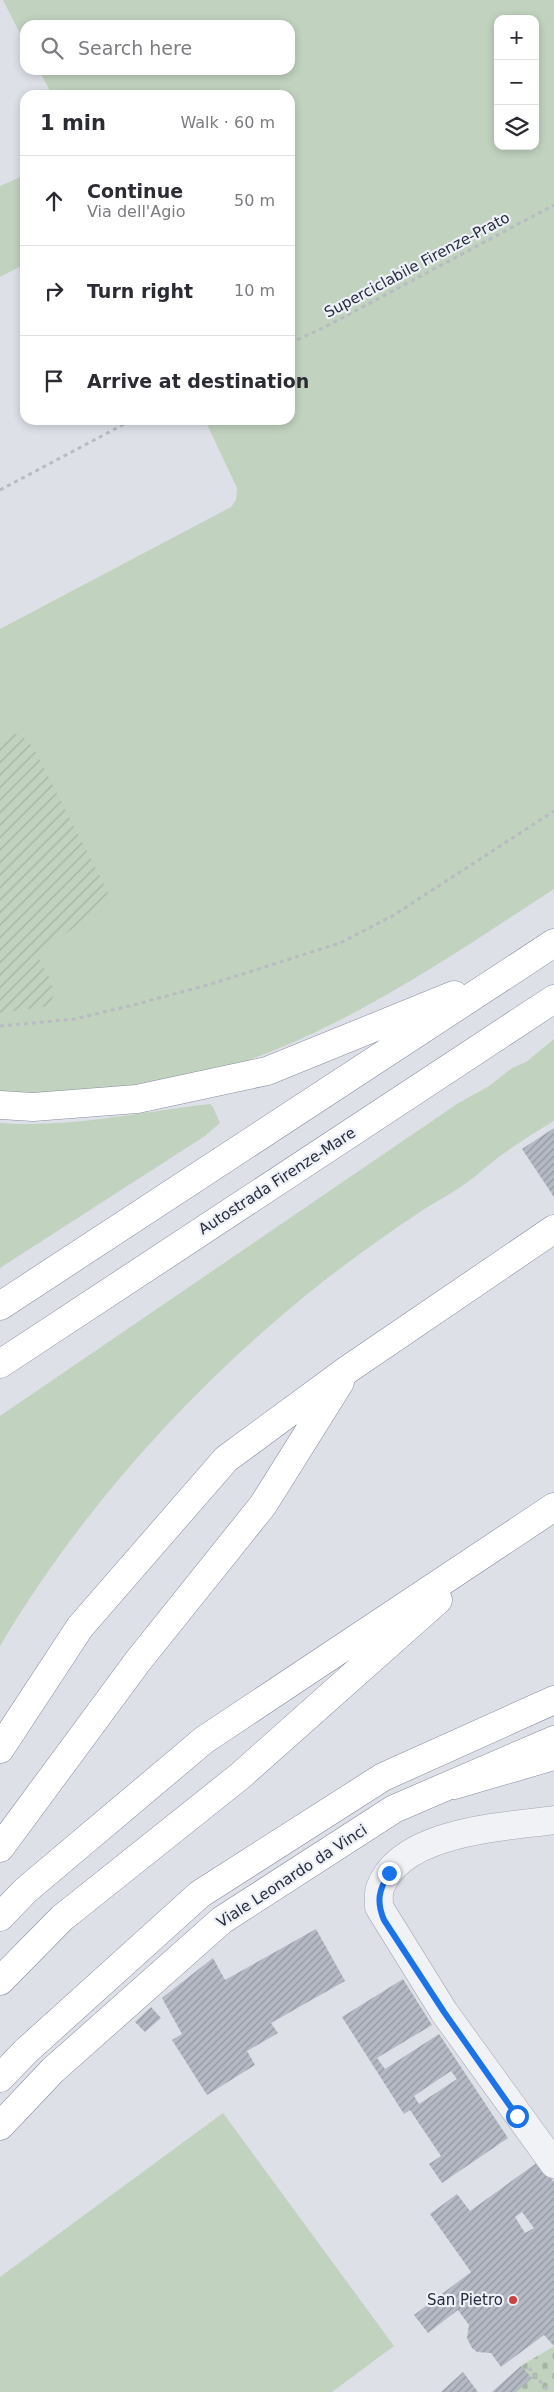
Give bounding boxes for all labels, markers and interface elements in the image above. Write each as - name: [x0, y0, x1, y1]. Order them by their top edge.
- map controls: [494, 15, 539, 150]
- button: +: [494, 15, 539, 60]
- search box: [20, 20, 295, 75]
- icon: search: [38, 34, 66, 62]
- text: Search here: [78, 37, 192, 59]
- button: −: [494, 60, 539, 105]
- button: layers: [494, 105, 539, 150]
- text: 1 min: [40, 111, 106, 135]
- text: Walk · 60 m: [180, 113, 275, 132]
- text: Continue: [87, 180, 183, 202]
- icon: ahead: [40, 187, 68, 215]
- text: 50 m: [234, 191, 275, 210]
- text: Via dell'Agio: [87, 202, 186, 221]
- street label: Superciclabile Firenze-Prato: [321, 208, 513, 322]
- icon: right: [40, 277, 68, 305]
- text: Turn right: [87, 280, 193, 302]
- text: 10 m: [234, 281, 275, 300]
- icon: arrive: [40, 367, 68, 395]
- text: Arrive at destination: [87, 370, 309, 392]
- street label: Autostrada Firenze-Mare: [195, 1124, 359, 1238]
- street label: Viale Leonardo da Vinci: [213, 1821, 371, 1931]
- route end: [378, 1862, 401, 1885]
- route start: [506, 2105, 529, 2128]
- place label: San Pietro: [427, 2291, 503, 2309]
- marker: San Pietro: [507, 2294, 519, 2306]

